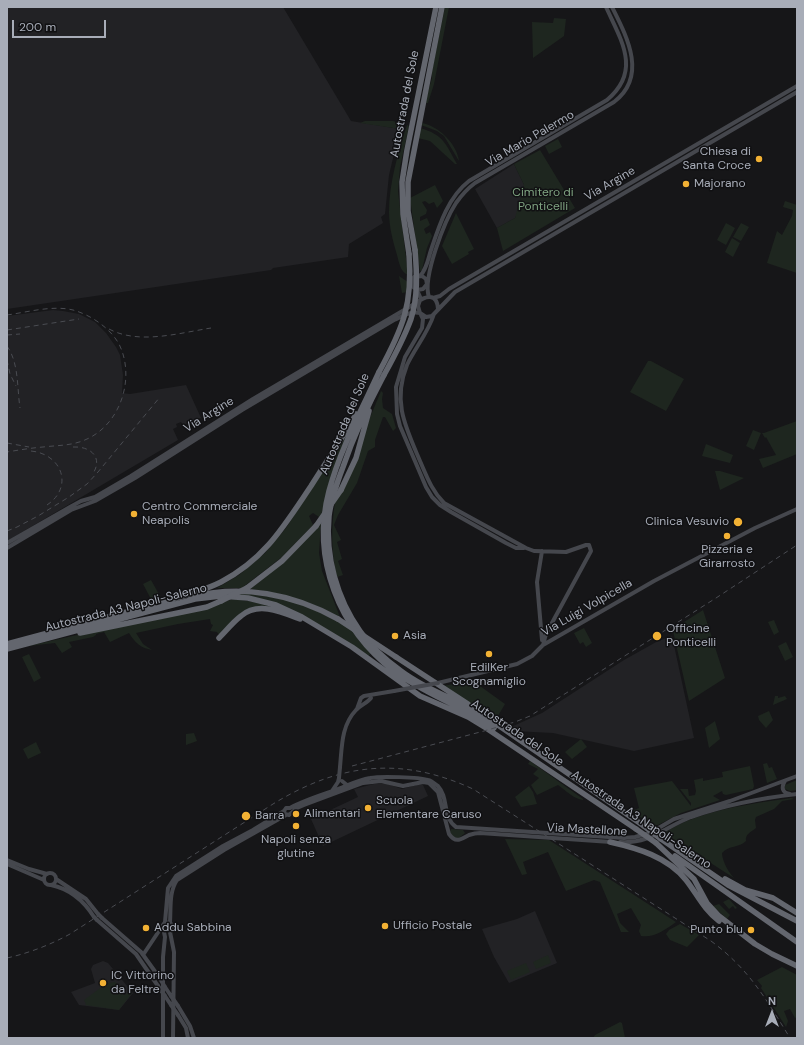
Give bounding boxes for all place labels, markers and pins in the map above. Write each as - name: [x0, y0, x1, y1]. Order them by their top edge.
- place label: Chiesa di Santa Croce: [683, 145, 751, 173]
- marker: Chiesa di Santa Croce: [754, 154, 764, 164]
- place label: Majorano: [694, 177, 746, 191]
- marker: Majorano: [681, 179, 691, 189]
- place label: Centro Commerciale Neapolis: [142, 500, 257, 528]
- marker: Centro Commerciale Neapolis: [129, 509, 139, 519]
- place label: Clinica Vesuvio: [645, 515, 729, 529]
- marker: Clinica Vesuvio: [732, 516, 744, 528]
- marker: Pizzeria e Girarrosto: [722, 531, 732, 541]
- place label: Pizzeria e Girarrosto: [699, 543, 755, 571]
- place label: Officine Ponticelli: [666, 622, 716, 650]
- place label: Asia: [403, 629, 426, 643]
- marker: Officine Ponticelli: [651, 630, 663, 642]
- marker: Asia: [390, 631, 400, 641]
- marker: EdilKer Scognamiglio: [484, 649, 494, 659]
- place label: EdilKer Scognamiglio: [452, 661, 526, 689]
- place label: Scuola Elementare Caruso: [376, 794, 482, 822]
- marker: Scuola Elementare Caruso: [363, 803, 373, 813]
- place label: Alimentari: [304, 807, 360, 821]
- place label: Barra: [255, 809, 284, 823]
- marker: Alimentari: [291, 809, 301, 819]
- marker: Barra: [240, 810, 252, 822]
- marker: Napoli senza glutine: [291, 821, 301, 831]
- place label: Napoli senza glutine: [261, 833, 331, 861]
- place label: Ufficio Postale: [393, 919, 472, 933]
- place label: Addu Sabbina: [154, 921, 232, 935]
- marker: Ufficio Postale: [380, 921, 390, 931]
- marker: Addu Sabbina: [141, 923, 151, 933]
- place label: Punto blu: [690, 923, 743, 937]
- marker: Punto blu: [746, 925, 756, 935]
- place label: IC Vittorino da Feltre: [111, 969, 174, 997]
- marker: IC Vittorino da Feltre: [98, 978, 108, 988]

